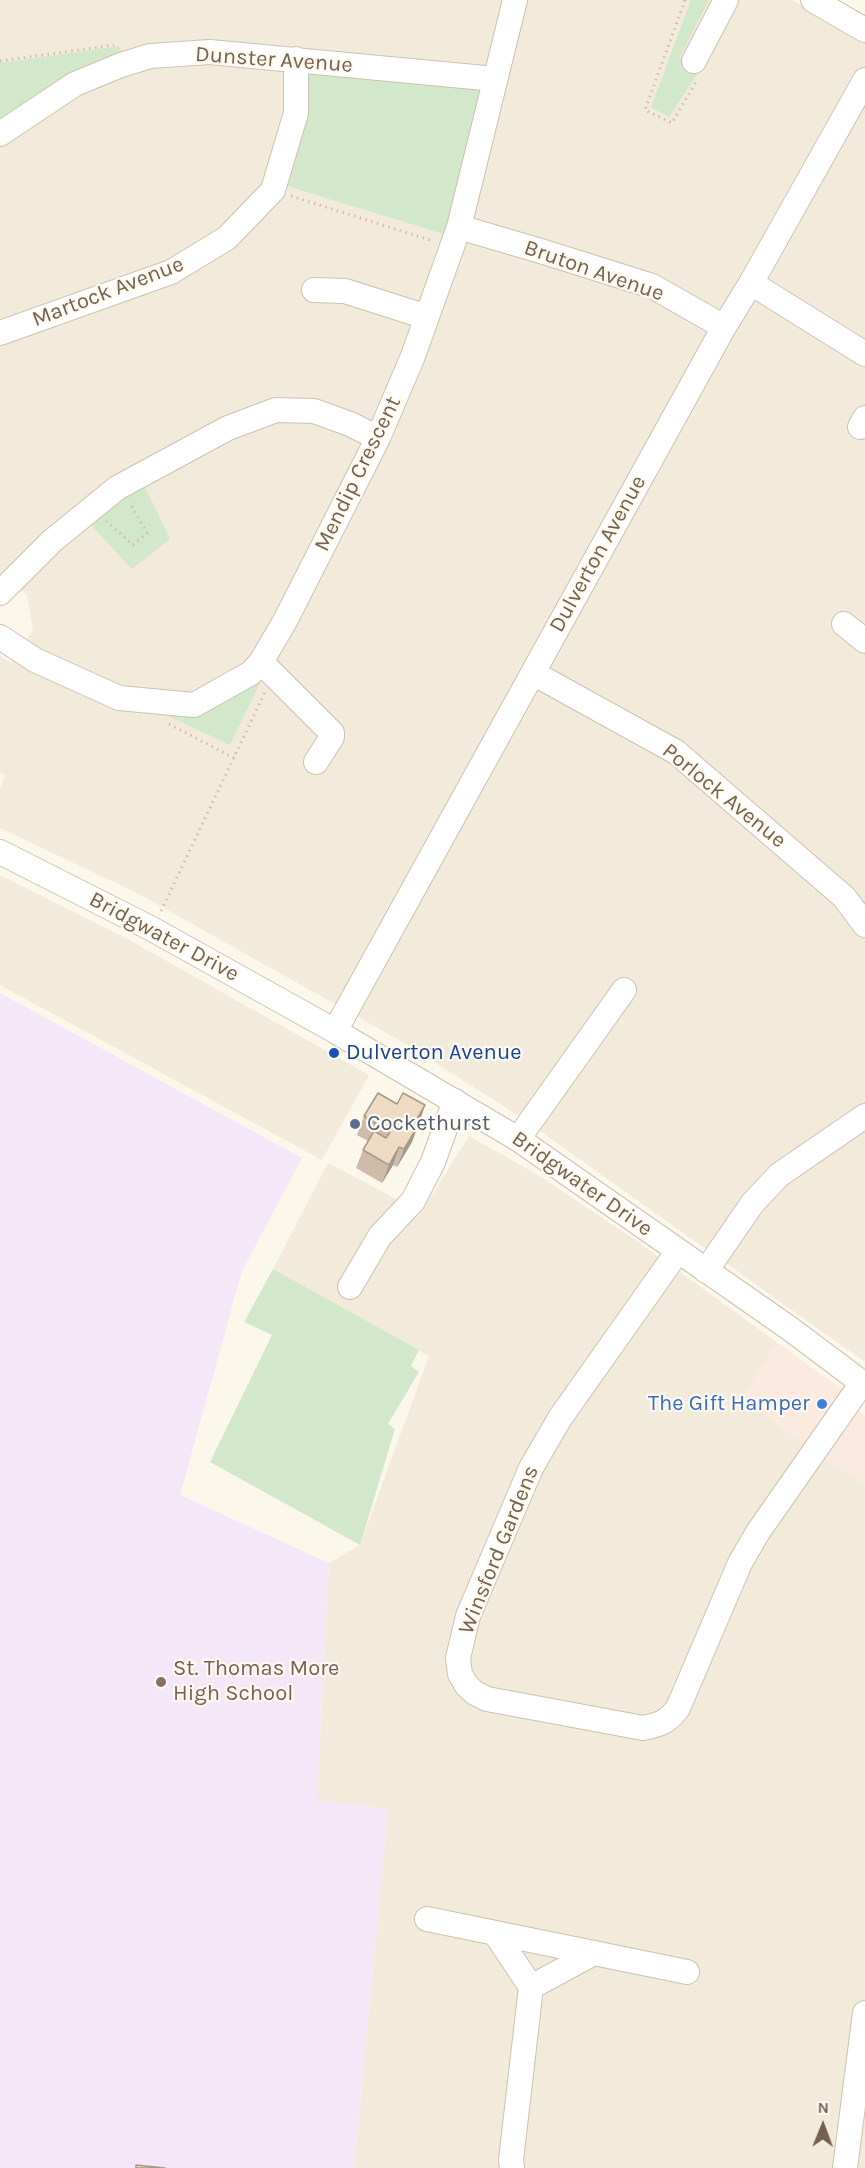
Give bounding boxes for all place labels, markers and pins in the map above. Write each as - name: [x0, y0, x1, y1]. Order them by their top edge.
- place label: Dulverton Avenue: [346, 1040, 522, 1066]
- marker: Dulverton Avenue: [327, 1046, 341, 1060]
- place label: Cockethurst: [367, 1111, 490, 1137]
- marker: Cockethurst: [348, 1117, 362, 1131]
- place label: The Gift Hamper: [648, 1391, 810, 1417]
- marker: The Gift Hamper: [815, 1397, 829, 1411]
- place label: St. Thomas More High School: [173, 1656, 339, 1708]
- marker: St. Thomas More High School: [154, 1675, 168, 1689]

